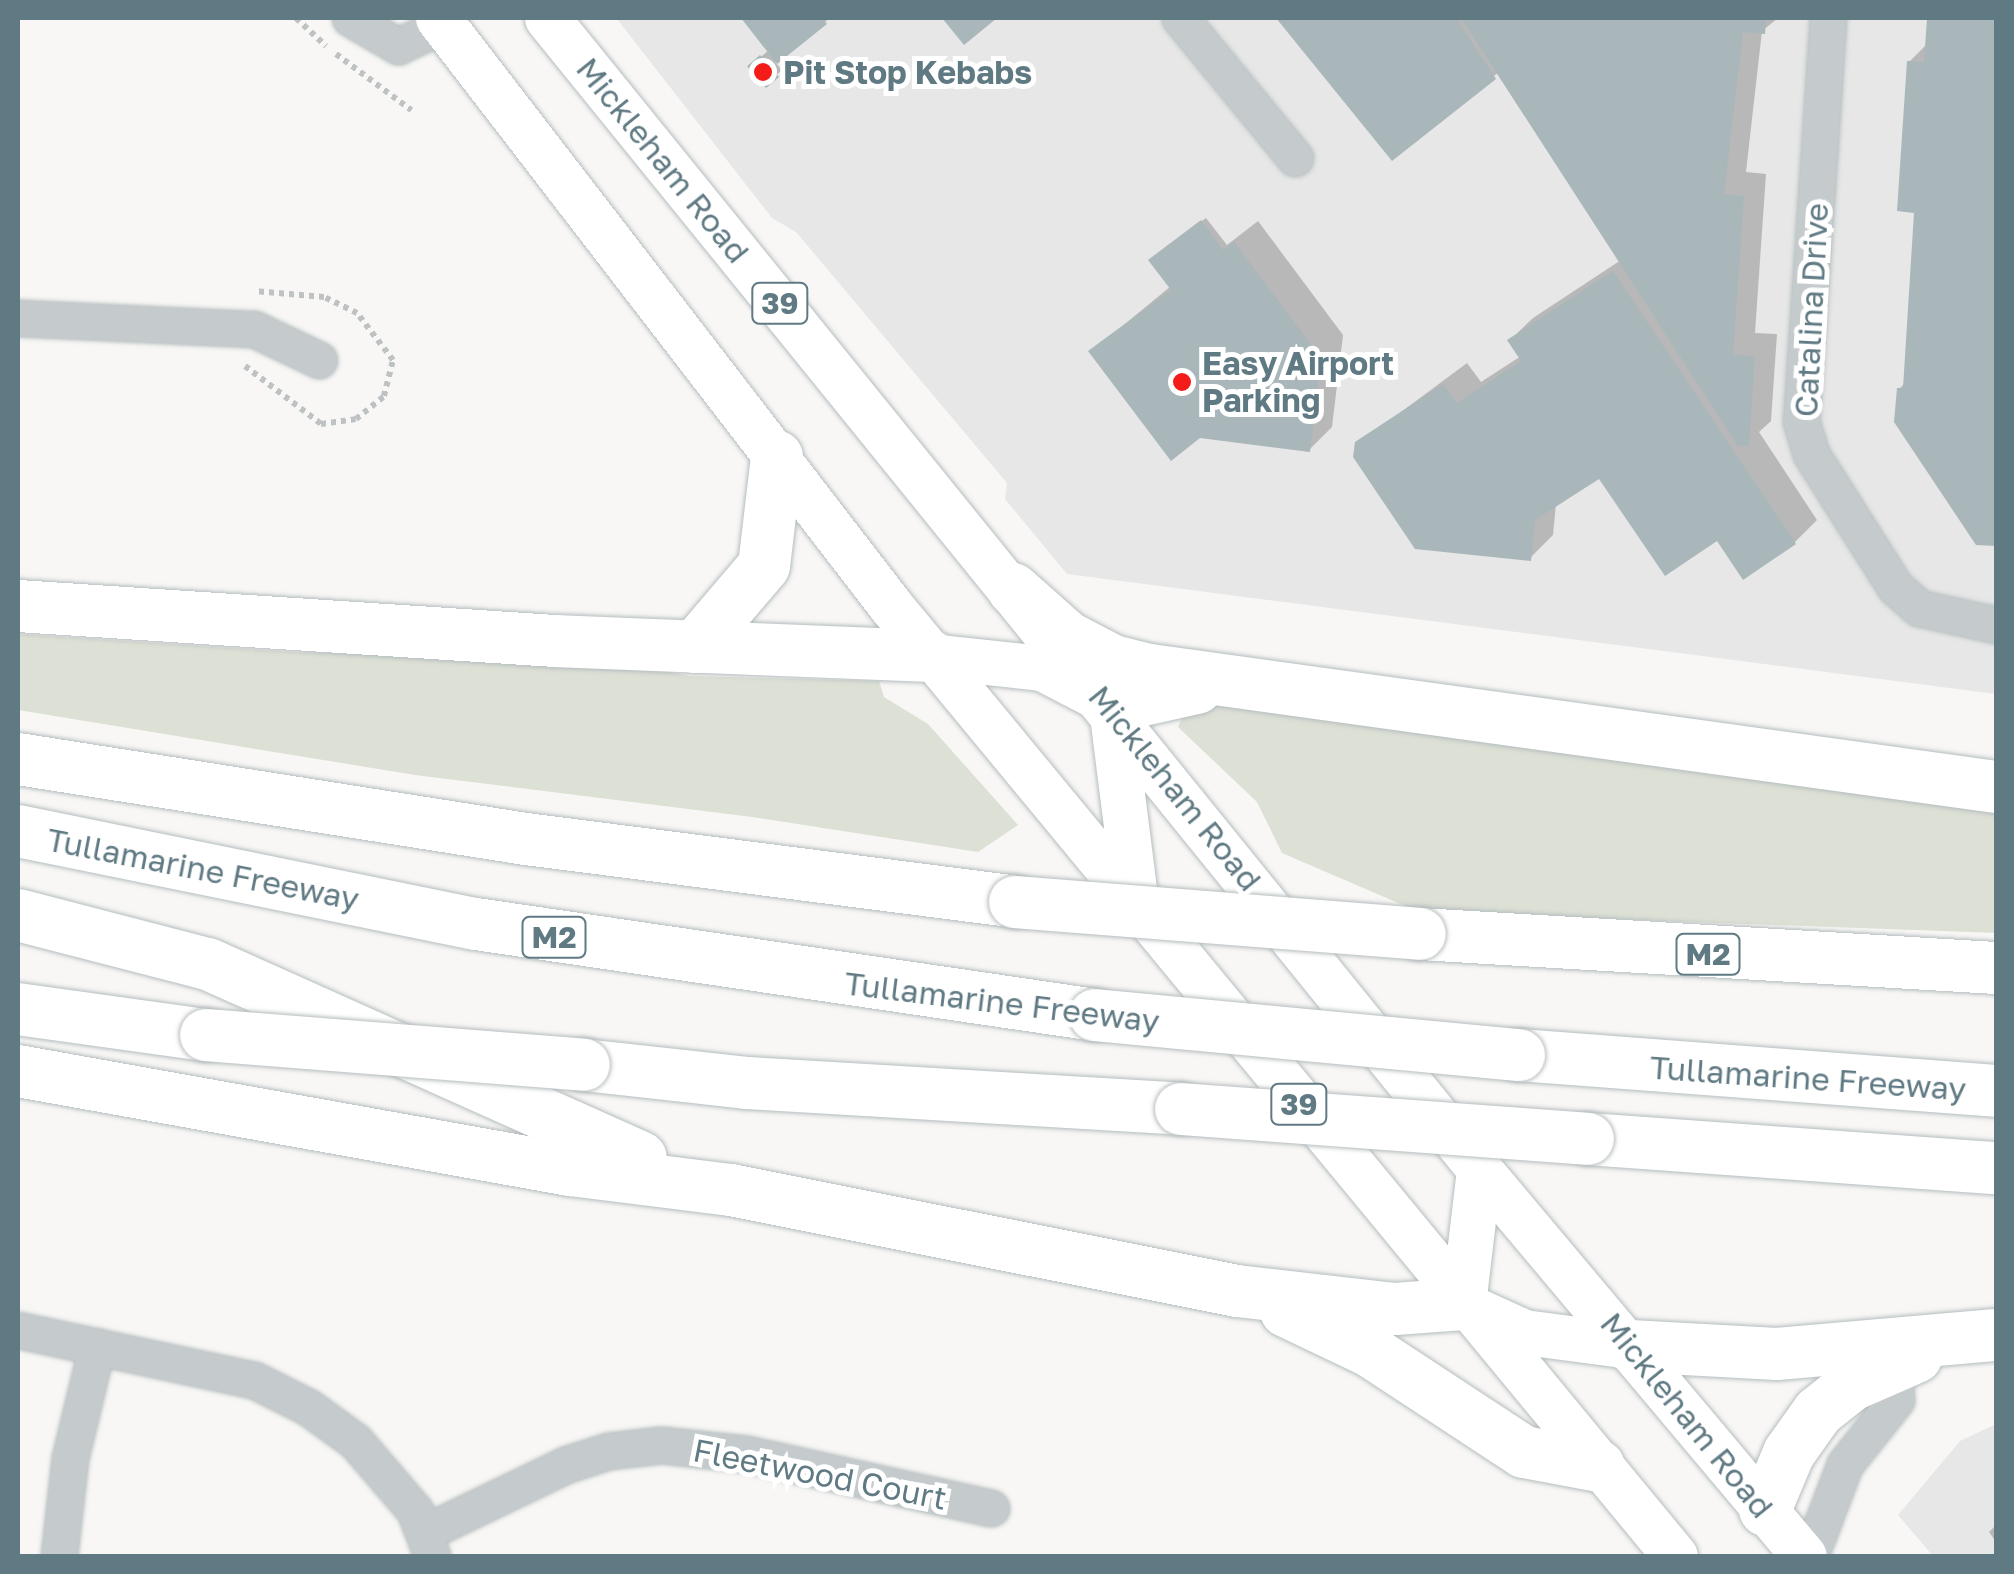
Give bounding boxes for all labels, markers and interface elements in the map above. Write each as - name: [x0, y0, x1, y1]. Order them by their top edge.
- street label: Mickleham Road: [569, 50, 757, 270]
- place label: Pit Stop Kebabs: [783, 53, 1032, 91]
- marker: Pit Stop Kebabs: [752, 61, 774, 83]
- street label: Catalina Drive: [1786, 202, 1836, 418]
- road number: 39: [750, 278, 810, 328]
- place label: Easy Airport Parking: [1202, 345, 1394, 420]
- marker: Easy Airport Parking: [1171, 371, 1193, 393]
- street label: Mickleham Road: [1081, 678, 1269, 898]
- street label: Tullamarine Freeway: [44, 820, 362, 918]
- road number: M2: [522, 912, 586, 962]
- road number: M2: [1676, 929, 1740, 979]
- street label: Tullamarine Freeway: [842, 964, 1162, 1040]
- street label: Tullamarine Freeway: [1648, 1048, 1968, 1108]
- road number: 39: [1269, 1079, 1329, 1129]
- street label: Mickleham Road: [1593, 1305, 1781, 1525]
- street label: Fleetwood Court: [690, 1431, 950, 1517]

